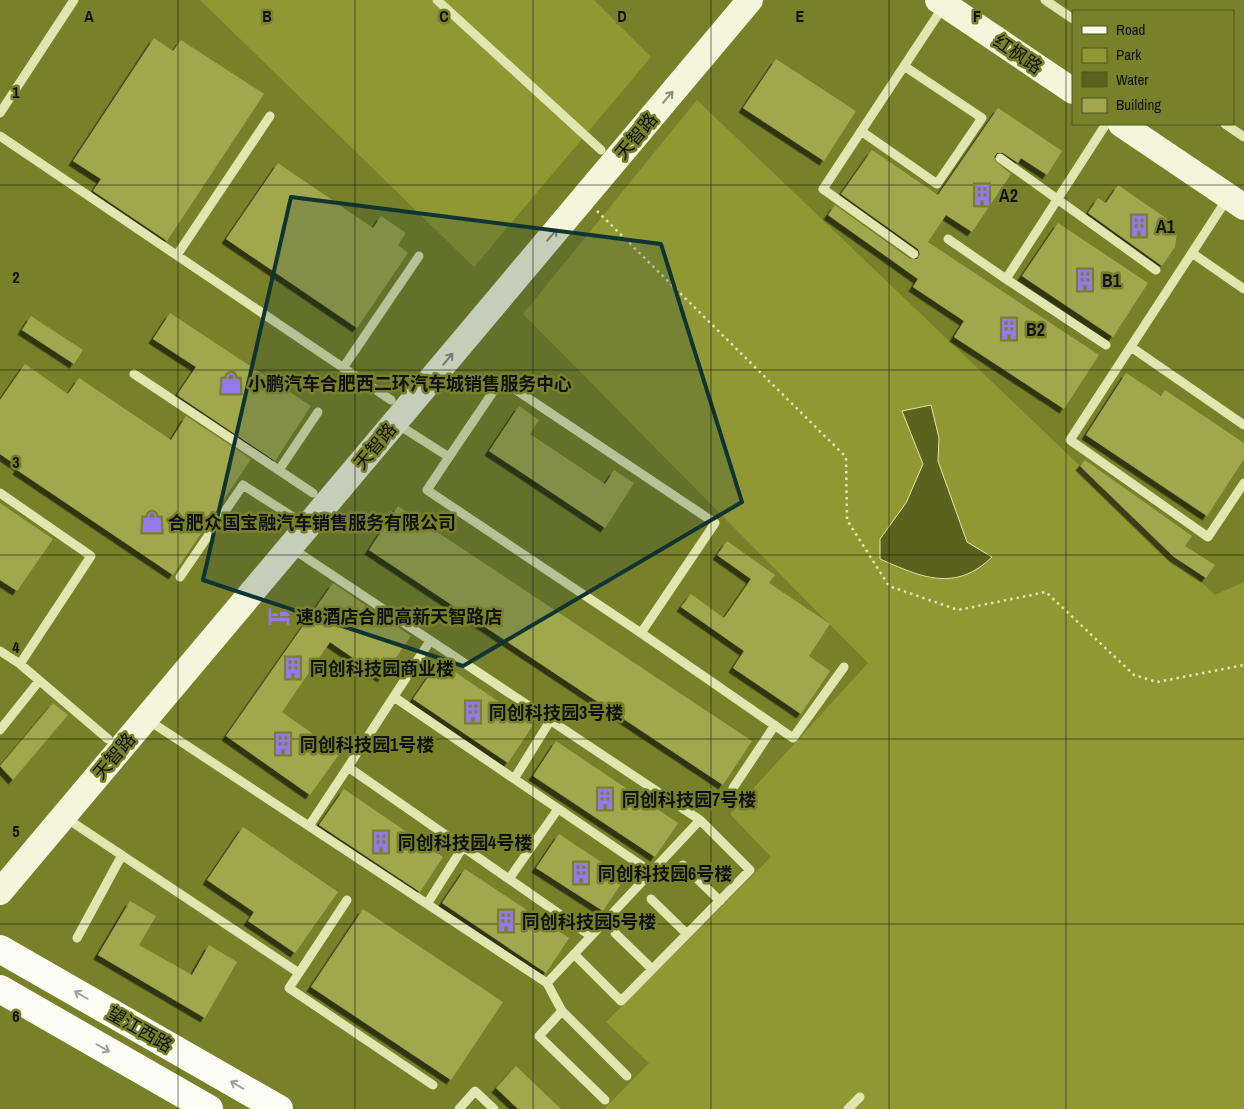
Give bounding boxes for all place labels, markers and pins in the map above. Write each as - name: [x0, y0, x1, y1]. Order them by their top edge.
- building icon: A2: [969, 182, 995, 208]
- place label: A2: [999, 183, 1018, 208]
- building icon: A1: [1126, 213, 1152, 239]
- place label: A1: [1156, 214, 1176, 239]
- building icon: B1: [1072, 267, 1098, 293]
- place label: B1: [1102, 268, 1122, 293]
- building icon: B2: [996, 316, 1022, 342]
- place label: B2: [1026, 317, 1045, 342]
- shop icon: 小鹏汽车合肥西二环汽车城销售服务中心: [218, 370, 244, 396]
- place label: 小鹏汽车合肥西二环汽车城销售服务中心: [248, 371, 572, 396]
- shop icon: 合肥众国宝融汽车销售服务有限公司: [139, 509, 165, 535]
- place label: 合肥众国宝融汽车销售服务有限公司: [168, 510, 456, 535]
- hotel icon: 速8酒店合肥高新天智路店: [266, 603, 292, 629]
- place label: 速8酒店合肥高新天智路店: [296, 604, 502, 629]
- building icon: 同创科技园商业楼: [280, 655, 306, 681]
- place label: 同创科技园商业楼: [310, 656, 454, 681]
- building icon: 同创科技园3号楼: [460, 699, 486, 725]
- place label: 同创科技园3号楼: [489, 700, 623, 725]
- building icon: 同创科技园1号楼: [270, 731, 296, 757]
- place label: 同创科技园1号楼: [300, 732, 434, 757]
- building icon: 同创科技园7号楼: [592, 786, 618, 812]
- place label: 同创科技园7号楼: [622, 787, 756, 812]
- building icon: 同创科技园4号楼: [368, 829, 394, 855]
- place label: 同创科技园4号楼: [398, 830, 532, 855]
- building icon: 同创科技园6号楼: [568, 860, 594, 886]
- place label: 同创科技园6号楼: [598, 861, 732, 886]
- building icon: 同创科技园5号楼: [493, 908, 519, 934]
- place label: 同创科技园5号楼: [522, 909, 656, 934]

